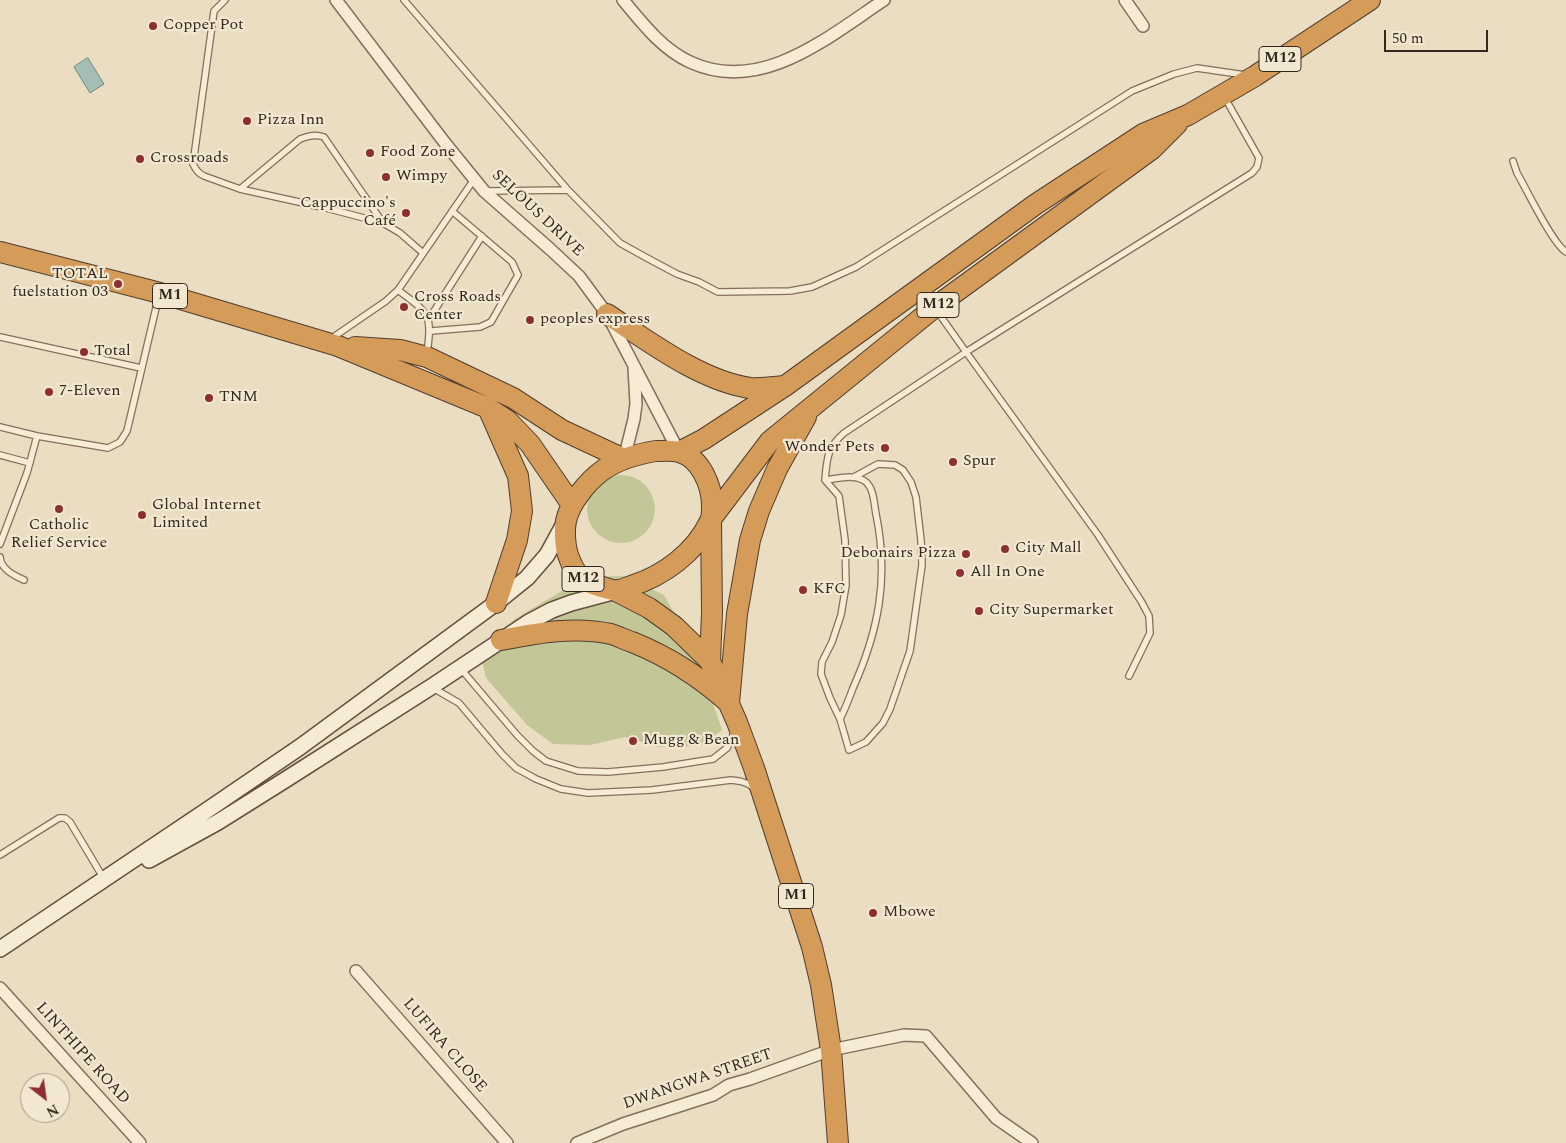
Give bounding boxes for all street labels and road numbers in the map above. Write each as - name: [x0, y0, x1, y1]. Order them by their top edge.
- road number: M12: [1259, 46, 1301, 72]
- street label: SELOUS DRIVE: [487, 166, 587, 262]
- road number: M1: [152, 284, 188, 308]
- road number: M12: [917, 292, 959, 318]
- road number: M12: [562, 566, 604, 592]
- road number: M1: [778, 884, 814, 908]
- street label: LUFIRA CLOSE: [398, 995, 490, 1097]
- street label: LINTHIPE ROAD: [31, 999, 133, 1109]
- street label: DWANGWA STREET: [621, 1045, 775, 1115]

